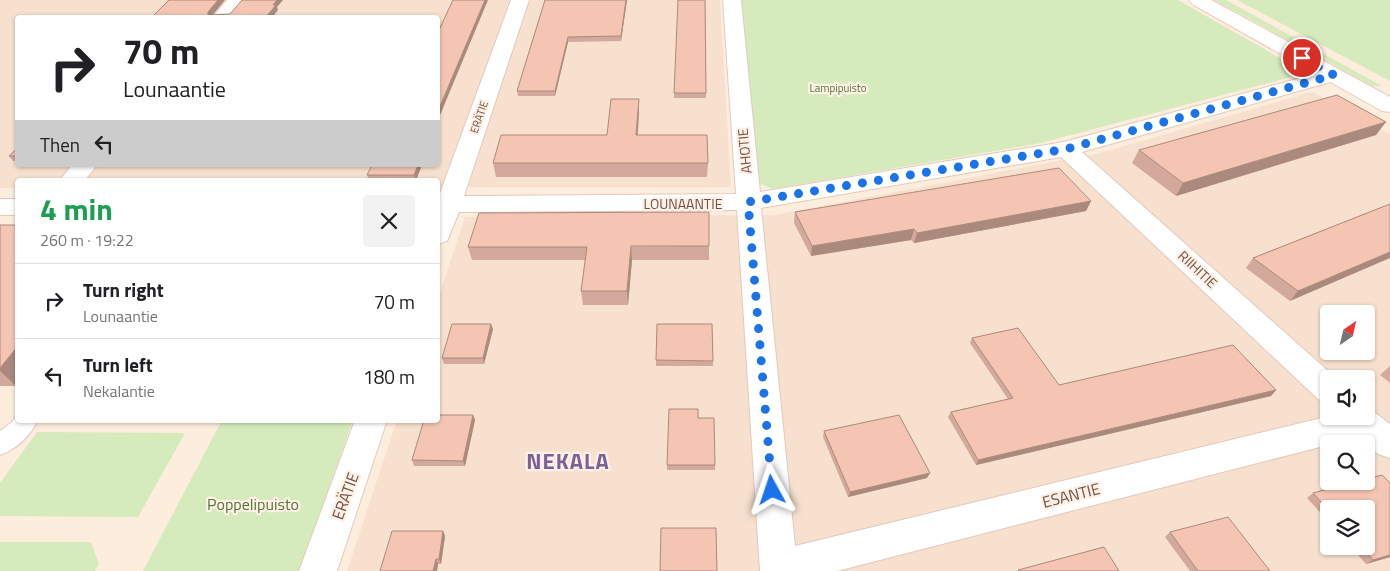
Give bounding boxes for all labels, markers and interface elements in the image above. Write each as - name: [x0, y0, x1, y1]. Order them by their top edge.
- text: 70 m: [123, 24, 199, 78]
- icon: right: [40, 35, 105, 100]
- pin: [1281, 37, 1323, 79]
- icon: arrive: [1288, 44, 1316, 72]
- text: Lounaantie: [123, 72, 226, 106]
- park label: Lampipuisto: [809, 80, 867, 96]
- street label: ERÄTIE: [466, 99, 492, 135]
- street label: AHOTIE: [732, 127, 756, 174]
- text: Then: [40, 130, 80, 159]
- icon: left: [90, 130, 118, 158]
- text: 4 min: [40, 186, 113, 232]
- street label: LOUNAANTIE: [644, 193, 723, 214]
- button: close: [363, 195, 415, 247]
- text: 260 m · 19:22: [40, 228, 134, 252]
- street label: RIIHITIE: [1174, 245, 1223, 293]
- text: Turn right: [83, 275, 164, 304]
- icon: right: [40, 287, 68, 315]
- text: 70 m: [374, 287, 415, 316]
- text: Lounaantie: [83, 304, 158, 328]
- north arrow: [1320, 305, 1375, 360]
- map controls: [1320, 305, 1375, 555]
- text: Turn left: [83, 350, 153, 379]
- icon: left: [40, 362, 68, 390]
- text: 180 m: [363, 362, 415, 391]
- button: sound: [1320, 370, 1375, 425]
- text: Nekalantie: [83, 379, 155, 403]
- button: search: [1320, 435, 1375, 490]
- district label: NEKALA: [526, 444, 610, 478]
- position arrow: [745, 463, 797, 515]
- street label: ERÄTIE: [325, 469, 365, 523]
- street label: ESANTIE: [1040, 476, 1103, 514]
- park label: Poppelipuisto: [207, 492, 299, 516]
- button: layers: [1320, 500, 1375, 555]

